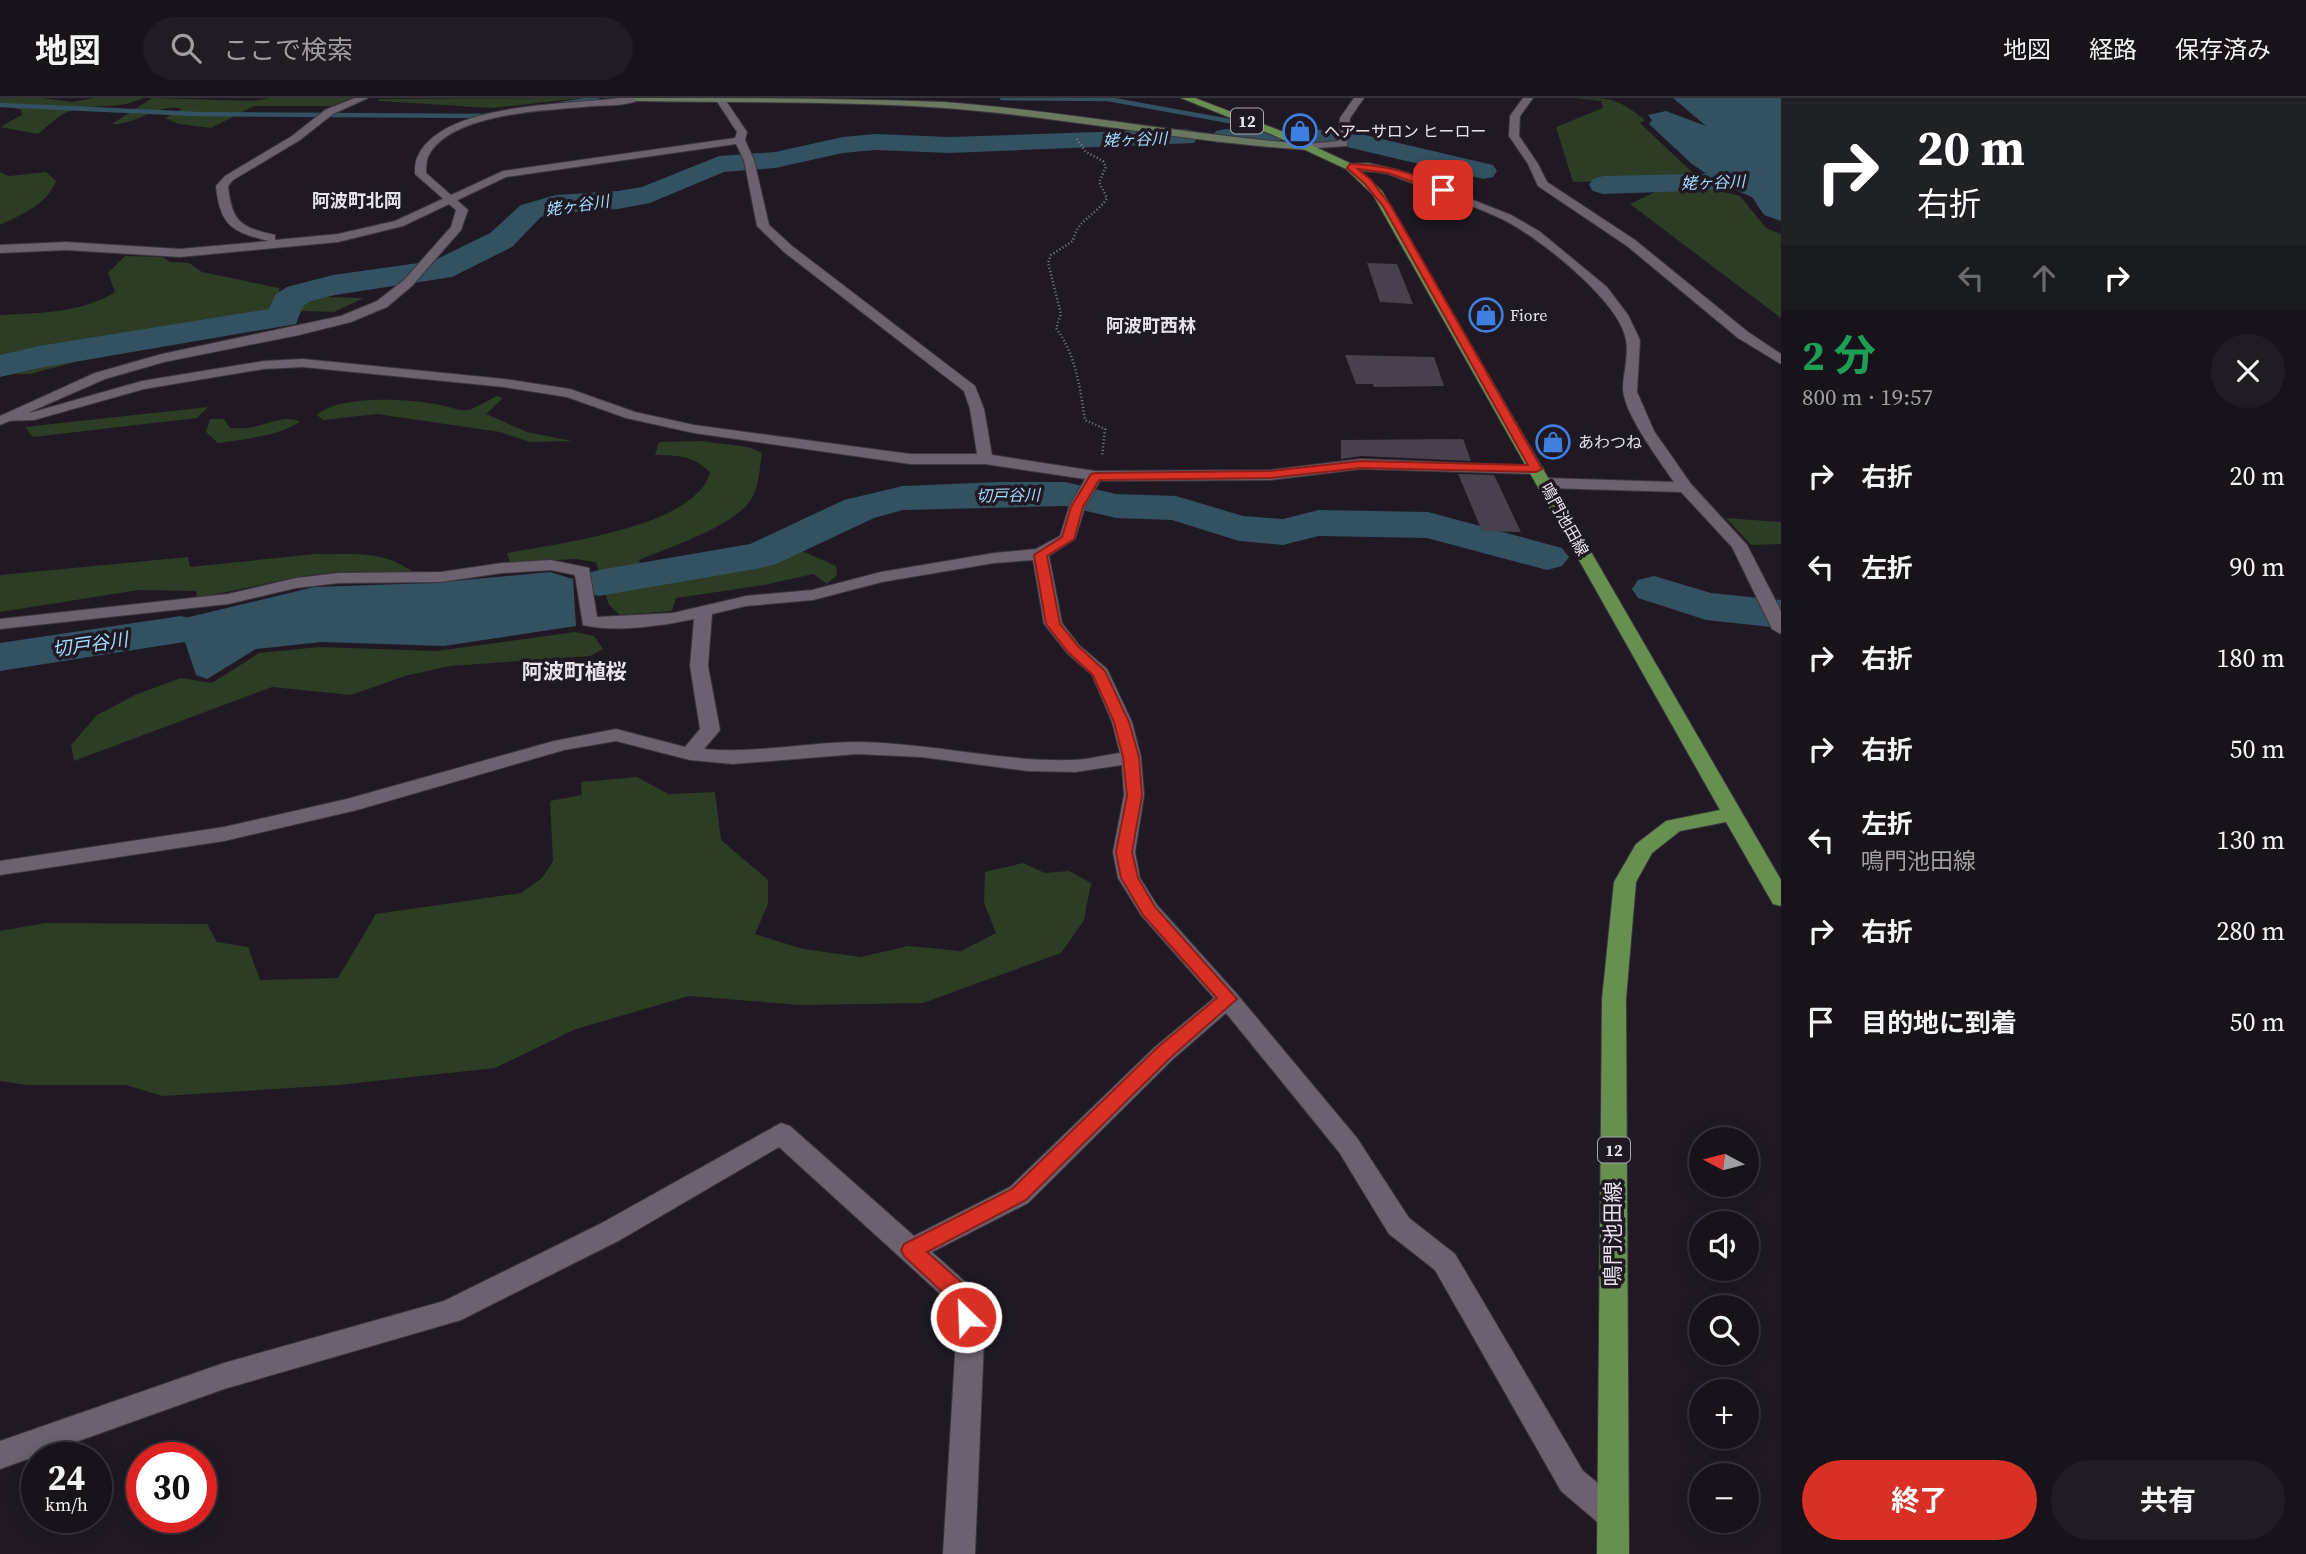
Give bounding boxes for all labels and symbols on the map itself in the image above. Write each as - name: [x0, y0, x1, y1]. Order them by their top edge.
- road number: 12: [1231, 108, 1263, 134]
- shop icon: ヘアーサロン ヒーロー: [1281, 112, 1319, 150]
- place label: ヘアーサロン ヒーロー: [1324, 120, 1486, 142]
- water label: 姥ヶ谷川: [1103, 127, 1169, 151]
- pin: [1413, 160, 1473, 220]
- water label: 姥ヶ谷川: [1681, 170, 1747, 194]
- district label: 阿波町北岡: [312, 188, 402, 213]
- water label: 姥ヶ谷川: [544, 189, 612, 220]
- shop icon: Fiore: [1467, 296, 1505, 334]
- place label: Fiore: [1510, 304, 1547, 326]
- district label: 阿波町西林: [1106, 313, 1196, 338]
- shop icon: あわつね: [1534, 423, 1572, 461]
- place label: あわつね: [1578, 431, 1642, 453]
- street label: 鳴門池田線: [1536, 479, 1594, 559]
- water label: 切戸谷川: [976, 483, 1042, 507]
- water label: 切戸谷川: [51, 626, 131, 662]
- district label: 阿波町植桜: [522, 657, 627, 686]
- north arrow: [1689, 1127, 1759, 1197]
- road number: 12: [1598, 1138, 1630, 1162]
- street label: 鳴門池田線: [1598, 1182, 1627, 1287]
- position arrow: [929, 1280, 1003, 1354]
- speed limit sign: 30: [126, 1442, 217, 1533]

